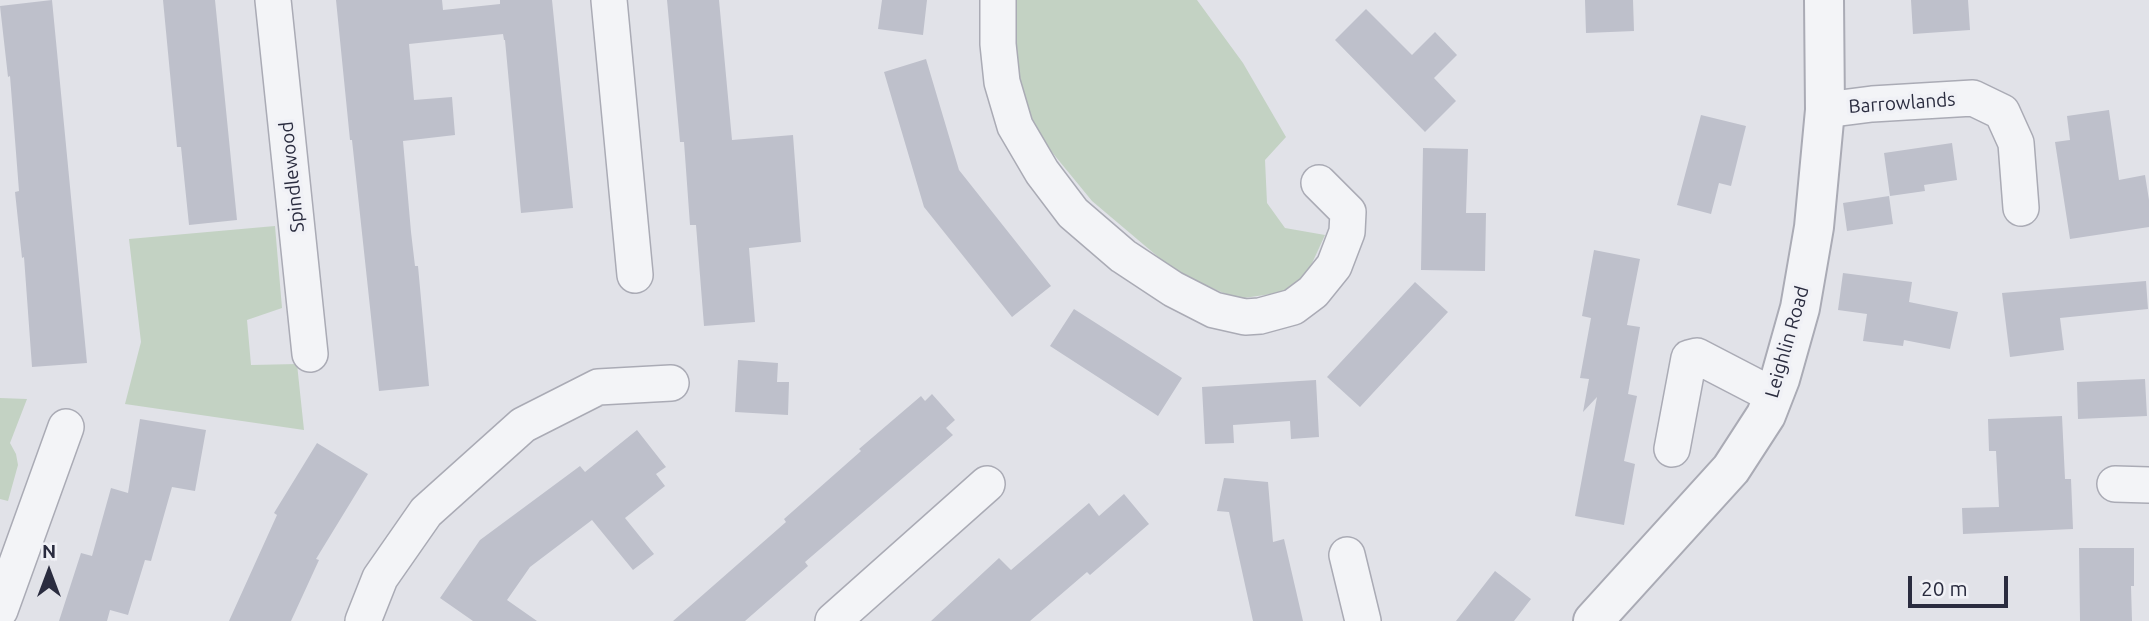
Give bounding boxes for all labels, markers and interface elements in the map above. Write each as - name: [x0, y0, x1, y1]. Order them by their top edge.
- street label: Barrowlands: [1848, 88, 1956, 118]
- street label: Spindlewood: [275, 121, 309, 233]
- street label: Leighlin Road: [1760, 284, 1814, 400]
- north arrow: [14, 537, 84, 607]
- text: N: [42, 540, 56, 562]
- scale bar: [1911, 562, 2011, 606]
- text: 20 m: [1921, 576, 1968, 600]

